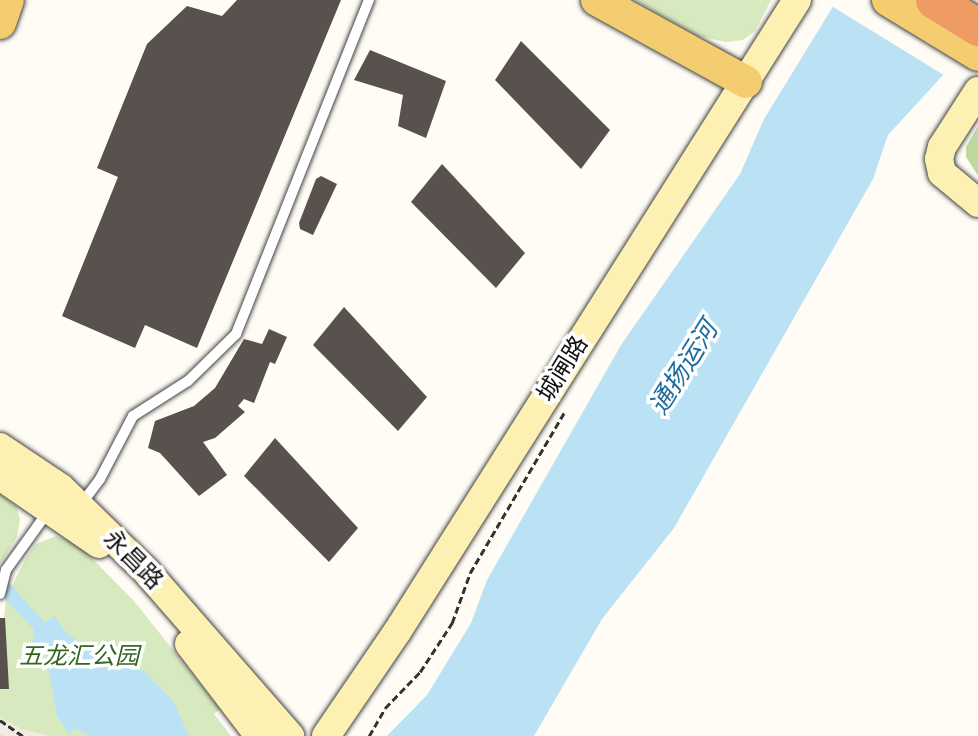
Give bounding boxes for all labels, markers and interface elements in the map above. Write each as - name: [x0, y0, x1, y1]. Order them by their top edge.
- water label: 通扬运河: [643, 316, 725, 420]
- street label: 城闸路: [532, 331, 594, 407]
- street label: 永昌路: [97, 524, 169, 596]
- park label: 五龙汇公园: [19, 643, 139, 671]

